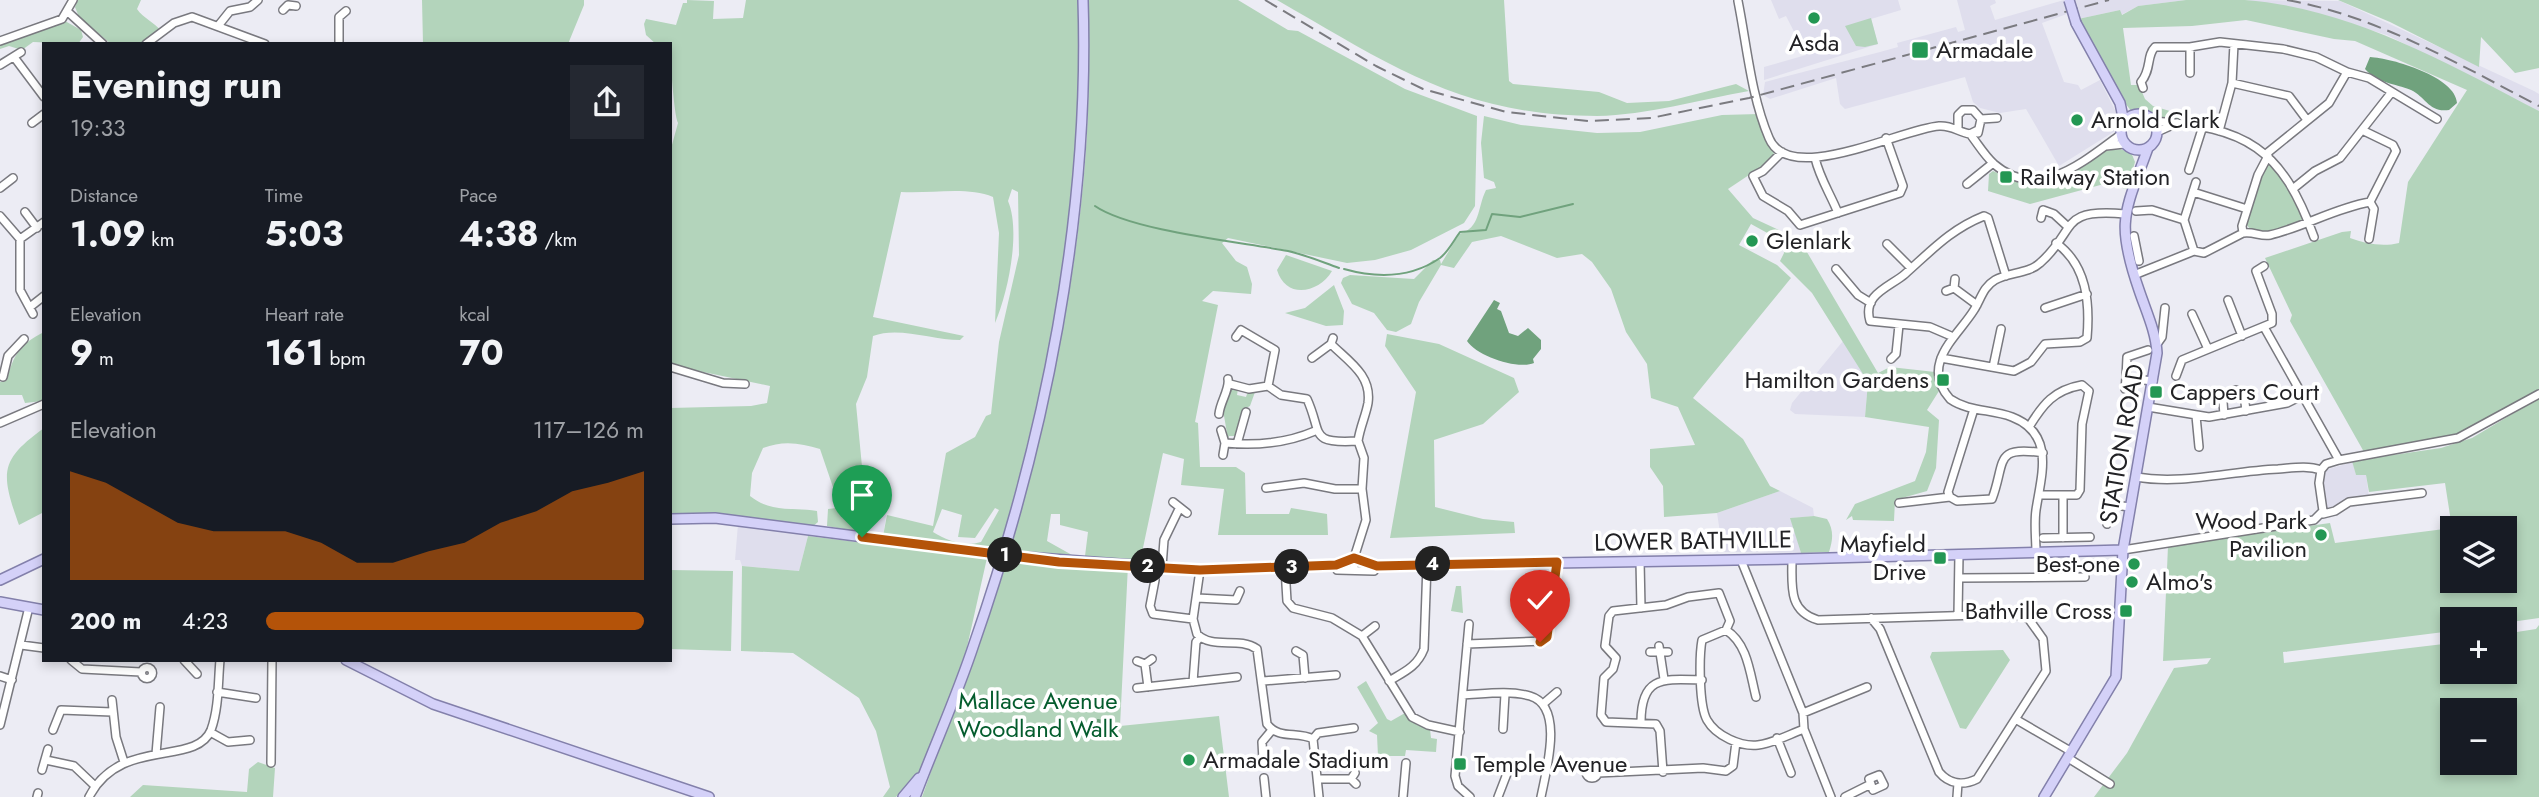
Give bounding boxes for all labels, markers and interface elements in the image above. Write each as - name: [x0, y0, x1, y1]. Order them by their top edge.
- marker: Asda: [1806, 10, 1822, 26]
- place label: Asda: [1789, 25, 1839, 60]
- place label: Armadale: [1936, 32, 2033, 67]
- marker: Armadale: [1910, 40, 1930, 60]
- text: Evening run: [70, 57, 282, 112]
- button: share: [570, 65, 644, 139]
- place label: Arnold Clark: [2091, 102, 2220, 137]
- text: 19:33: [70, 111, 126, 145]
- marker: Arnold Clark: [2069, 112, 2085, 128]
- place label: Railway Station: [2020, 159, 2170, 194]
- marker: Railway Station: [1998, 169, 2014, 185]
- text: Distance: [70, 182, 138, 209]
- text: Time: [265, 182, 303, 209]
- text: Pace: [459, 182, 497, 209]
- text: 1.09: [70, 209, 146, 259]
- text: 5:03: [265, 209, 343, 259]
- text: 4:38: [459, 209, 539, 259]
- place label: Glenlark: [1766, 223, 1851, 258]
- text: km: [146, 226, 175, 253]
- text: /km: [539, 226, 577, 253]
- marker: Glenlark: [1744, 233, 1760, 249]
- text: Elevation: [70, 301, 142, 328]
- text: Heart rate: [265, 301, 344, 328]
- text: kcal: [459, 301, 490, 328]
- text: 9: [70, 328, 93, 378]
- text: 161: [265, 328, 324, 378]
- text: 70: [459, 328, 504, 378]
- text: m: [93, 345, 114, 372]
- text: bpm: [324, 345, 366, 372]
- street label: STATION ROAD: [2090, 361, 2153, 527]
- place label: Hamilton Gardens: [1744, 362, 1929, 397]
- marker: Hamilton Gardens: [1935, 372, 1951, 388]
- place label: Cappers Court: [2170, 374, 2319, 409]
- marker: Cappers Court: [2148, 384, 2164, 400]
- text: Elevation: [70, 413, 157, 447]
- text: 117–126 m: [533, 413, 644, 447]
- pin: [832, 465, 892, 537]
- icon: arrive: [843, 476, 881, 514]
- place label: Wood Park Pavilion: [2195, 503, 2307, 566]
- map controls: [2440, 516, 2517, 775]
- button: layers: [2440, 516, 2517, 593]
- street label: LOWER BATHVILLE: [1594, 521, 1792, 560]
- place label: Mayfield Drive: [1840, 526, 1926, 589]
- marker: Wood Park Pavilion: [2313, 527, 2329, 543]
- pin: 1: [988, 538, 1023, 572]
- text: 1: [1000, 541, 1009, 568]
- pin: 4: [1416, 546, 1450, 582]
- place label: Best-one: [2036, 546, 2120, 581]
- pin: 2: [1130, 548, 1166, 584]
- pin: 3: [1274, 550, 1310, 584]
- text: 4: [1426, 550, 1439, 577]
- marker: Mayfield Drive: [1932, 550, 1948, 566]
- text: 2: [1141, 552, 1154, 579]
- text: 3: [1286, 553, 1297, 580]
- marker: Best-one: [2126, 556, 2142, 572]
- place label: Almo's: [2146, 564, 2213, 599]
- pin: [1510, 570, 1570, 642]
- marker: Almo's: [2124, 574, 2140, 590]
- icon: check: [1521, 581, 1559, 619]
- place label: Bathville Cross: [1965, 593, 2112, 628]
- marker: Bathville Cross: [2118, 603, 2134, 619]
- text: 200 m: [70, 604, 141, 638]
- text: 4:23: [182, 604, 228, 638]
- button: +: [2440, 607, 2517, 684]
- park label: Mallace Avenue Woodland Walk: [957, 683, 1119, 746]
- button: −: [2440, 698, 2517, 775]
- place label: Armadale Stadium: [1203, 742, 1389, 777]
- place label: Temple Avenue: [1474, 746, 1627, 781]
- marker: Armadale Stadium: [1181, 752, 1197, 768]
- marker: Temple Avenue: [1452, 756, 1468, 772]

